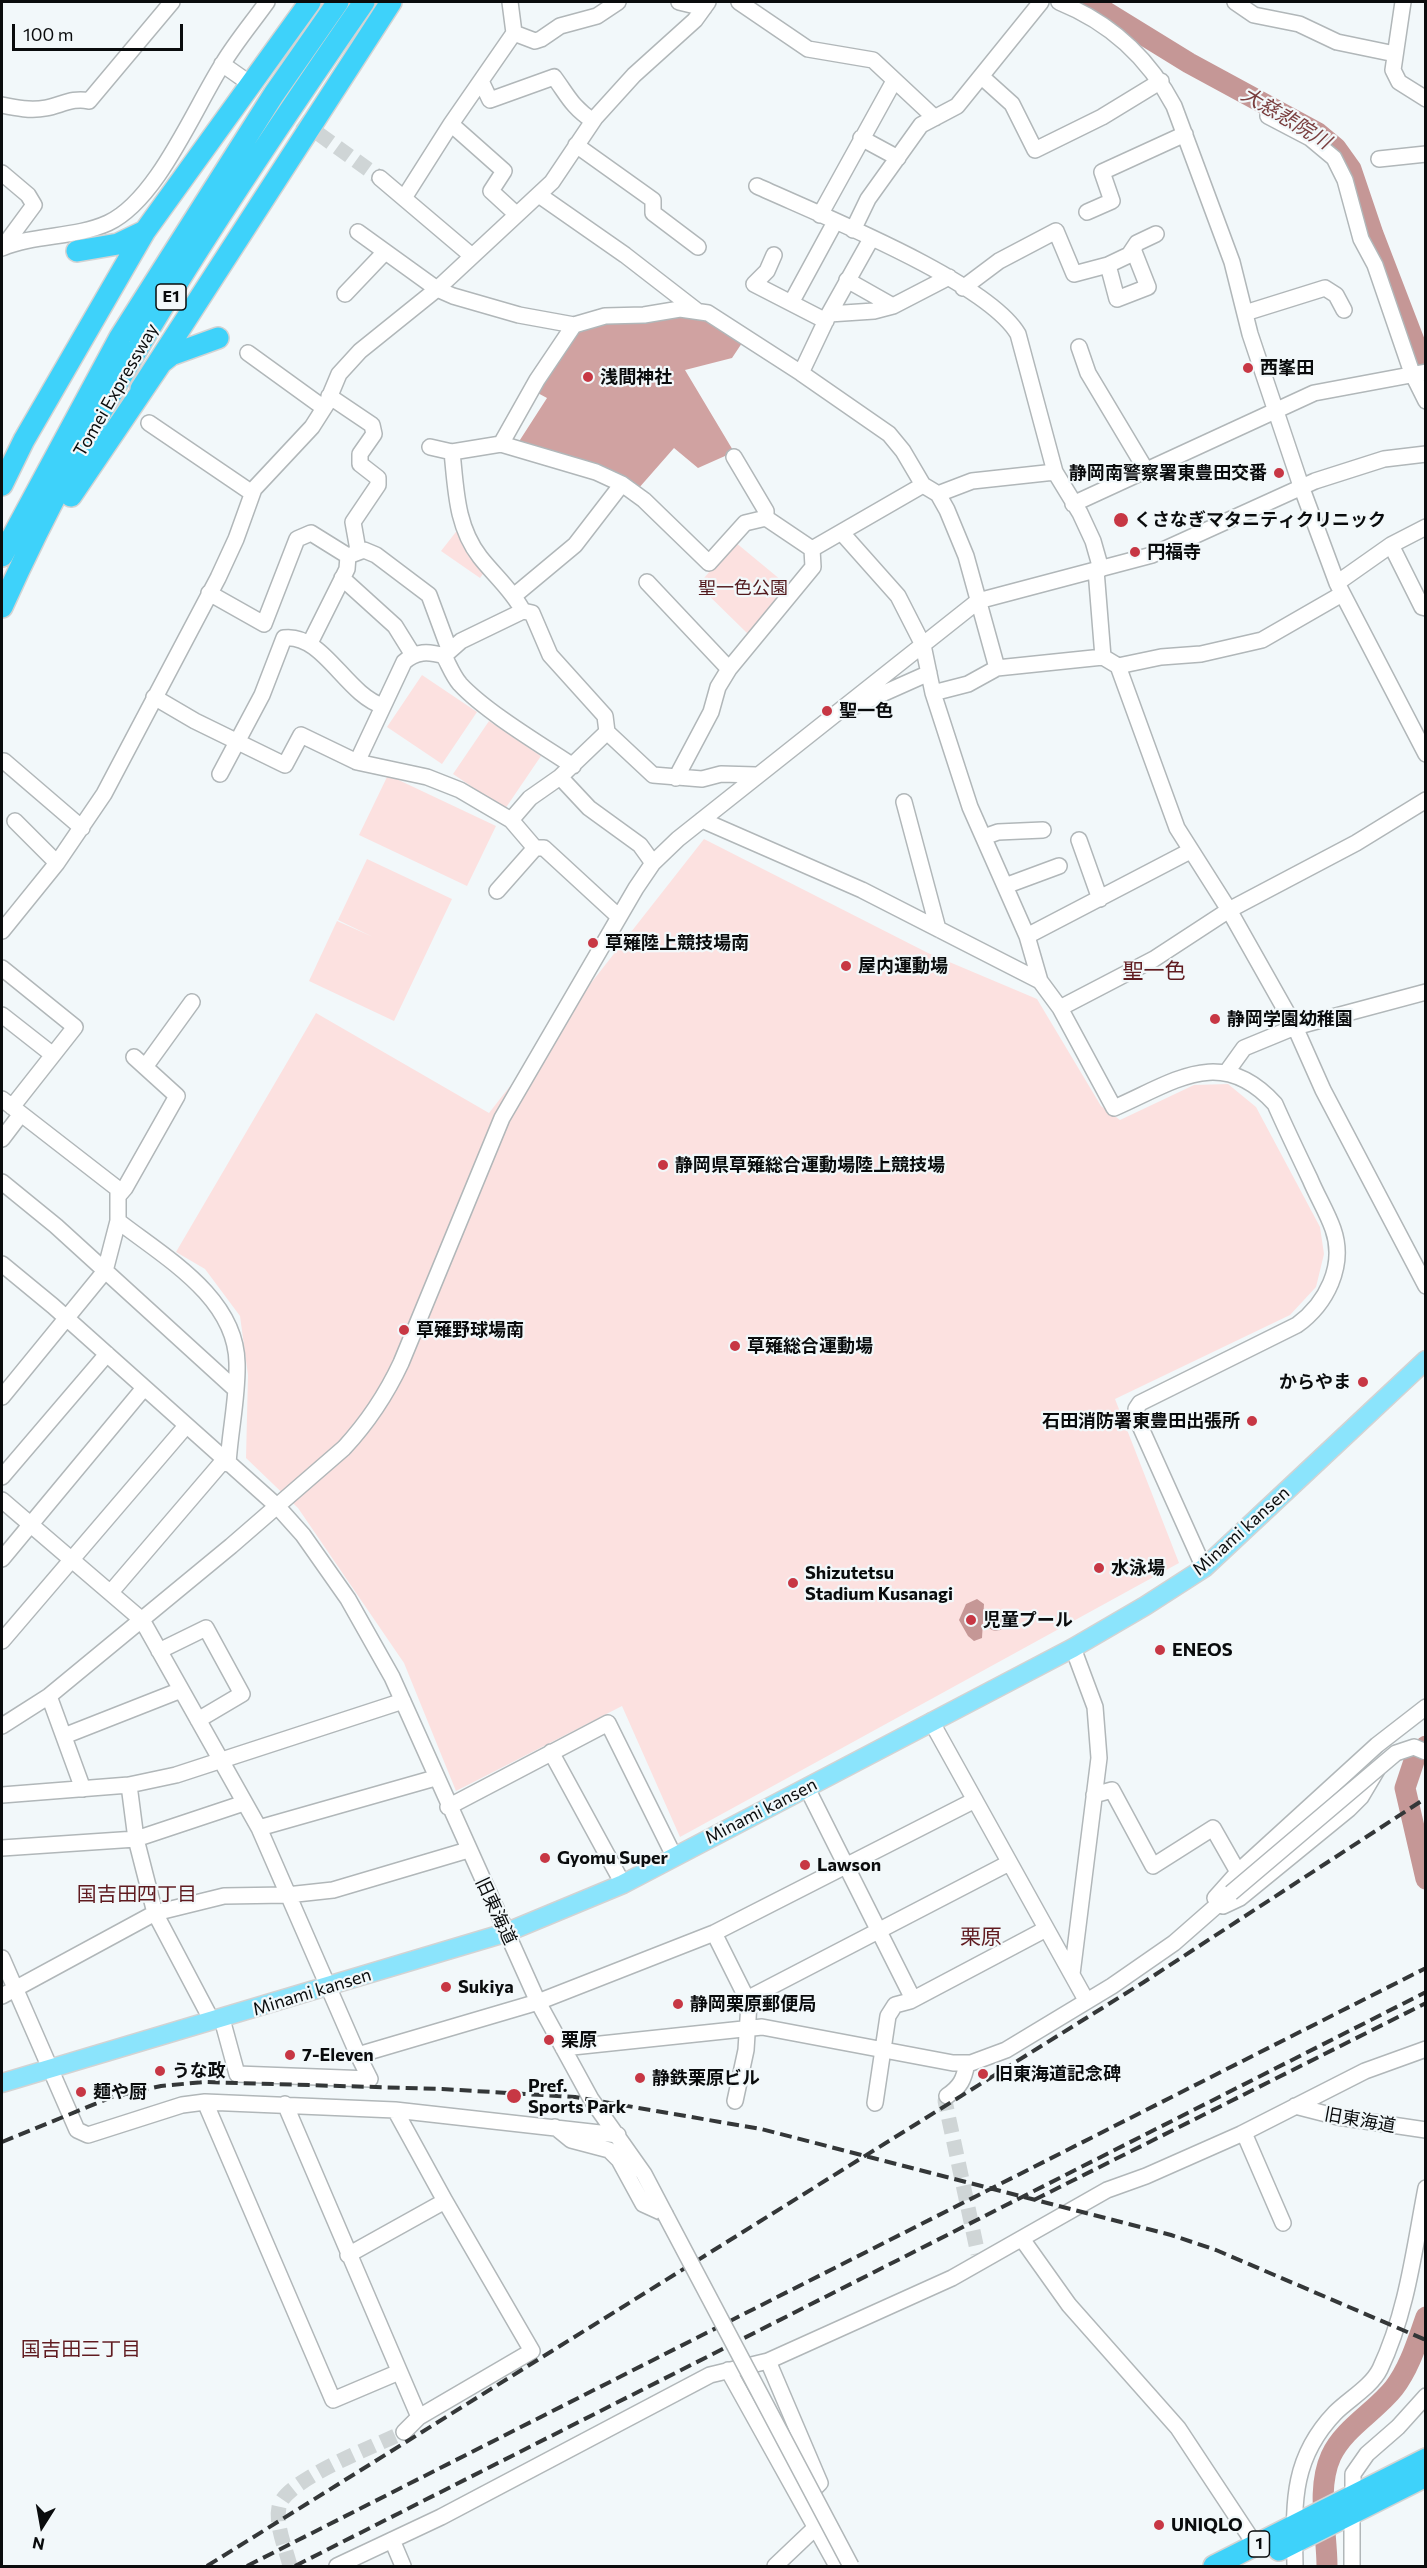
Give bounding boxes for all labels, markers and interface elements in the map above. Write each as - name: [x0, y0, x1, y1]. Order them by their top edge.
- scale bar: [15, 12, 186, 50]
- text: 100 m: [23, 23, 73, 45]
- water label: 大慈悲院川: [1237, 82, 1335, 154]
- road number: E1: [156, 284, 186, 310]
- street label: Tomei Expressway: [69, 319, 163, 461]
- place label: 西峯田: [1260, 357, 1314, 379]
- marker: 西峯田: [1241, 361, 1255, 375]
- place label: 浅間神社: [600, 366, 672, 388]
- marker: 浅間神社: [581, 370, 595, 384]
- place label: 静岡南警察署東豊田交番: [1069, 462, 1267, 484]
- marker: 静岡南警察署東豊田交番: [1272, 466, 1286, 480]
- place label: くさなぎマタニティクリニック: [1134, 509, 1386, 531]
- marker: くさなぎマタニティクリニック: [1112, 511, 1130, 529]
- place label: 円福寺: [1147, 541, 1201, 563]
- marker: 円福寺: [1128, 545, 1142, 559]
- park label: 聖一色公園: [698, 577, 788, 599]
- place label: 聖一色: [839, 700, 893, 722]
- marker: 聖一色: [820, 704, 834, 718]
- place label: 草薙陸上競技場南: [605, 932, 749, 954]
- marker: 草薙陸上競技場南: [586, 936, 600, 950]
- place label: 屋内運動場: [858, 955, 948, 977]
- district label: 聖一色: [1123, 958, 1185, 984]
- marker: 屋内運動場: [839, 959, 853, 973]
- place label: 静岡学園幼稚園: [1227, 1008, 1353, 1030]
- marker: 静岡学園幼稚園: [1208, 1012, 1222, 1026]
- place label: 静岡県草薙総合運動場陸上競技場: [675, 1154, 945, 1176]
- marker: 静岡県草薙総合運動場陸上競技場: [656, 1158, 670, 1172]
- place label: 草薙野球場南: [416, 1319, 524, 1341]
- marker: 草薙野球場南: [397, 1323, 411, 1337]
- place label: 草薙総合運動場: [747, 1335, 873, 1357]
- marker: 草薙総合運動場: [728, 1339, 742, 1353]
- place label: からやま: [1279, 1371, 1351, 1393]
- marker: からやま: [1356, 1375, 1370, 1389]
- place label: 石田消防署東豊田出張所: [1042, 1410, 1240, 1432]
- marker: 石田消防署東豊田出張所: [1245, 1414, 1259, 1428]
- street label: Minami kansen: [1188, 1482, 1294, 1580]
- place label: 水泳場: [1111, 1557, 1165, 1579]
- marker: 水泳場: [1092, 1561, 1106, 1575]
- place label: Shizutetsu Stadium Kusanagi: [805, 1562, 953, 1604]
- marker: Shizutetsu Stadium Kusanagi: [786, 1576, 800, 1590]
- place label: 児童プール: [983, 1609, 1073, 1631]
- marker: 児童プール: [964, 1613, 978, 1627]
- place label: ENEOS: [1172, 1639, 1232, 1661]
- marker: ENEOS: [1153, 1643, 1167, 1657]
- street label: Minami kansen: [701, 1773, 821, 1849]
- place label: Gyomu Super: [557, 1847, 668, 1869]
- marker: Gyomu Super: [538, 1851, 552, 1865]
- place label: Lawson: [817, 1854, 881, 1876]
- marker: Lawson: [798, 1858, 812, 1872]
- street label: 旧東海道: [471, 1874, 521, 1948]
- district label: 国吉田四丁目: [77, 1882, 197, 1906]
- district label: 栗原: [960, 1924, 1002, 1950]
- street label: Minami kansen: [250, 1964, 374, 2020]
- place label: Sukiya: [458, 1976, 514, 1998]
- marker: Sukiya: [439, 1980, 453, 1994]
- place label: 静岡栗原郵便局: [690, 1993, 816, 2015]
- marker: 静岡栗原郵便局: [671, 1997, 685, 2011]
- place label: 栗原: [561, 2029, 597, 2051]
- marker: 栗原: [542, 2033, 556, 2047]
- place label: 7-Eleven: [302, 2044, 374, 2066]
- marker: 7-Eleven: [283, 2048, 297, 2062]
- place label: うな政: [172, 2060, 226, 2082]
- place label: 旧東海道記念碑: [995, 2063, 1121, 2085]
- marker: うな政: [153, 2064, 167, 2078]
- place label: 静鉄栗原ビル: [652, 2067, 760, 2089]
- marker: 旧東海道記念碑: [976, 2067, 990, 2081]
- marker: 静鉄栗原ビル: [633, 2071, 647, 2085]
- place label: Pref. Sports Park: [528, 2075, 626, 2118]
- place label: 麺や厨: [93, 2081, 147, 2103]
- marker: 麺や厨: [74, 2085, 88, 2099]
- marker: Pref. Sports Park: [505, 2087, 523, 2105]
- street label: 旧東海道: [1323, 2103, 1397, 2137]
- district label: 国吉田三丁目: [21, 2337, 141, 2361]
- north arrow: [12, 2496, 72, 2556]
- place label: UNIQLO: [1171, 2514, 1243, 2536]
- marker: UNIQLO: [1152, 2518, 1166, 2532]
- road number: 1: [1248, 2531, 1270, 2557]
- text: N: [31, 2534, 46, 2555]

